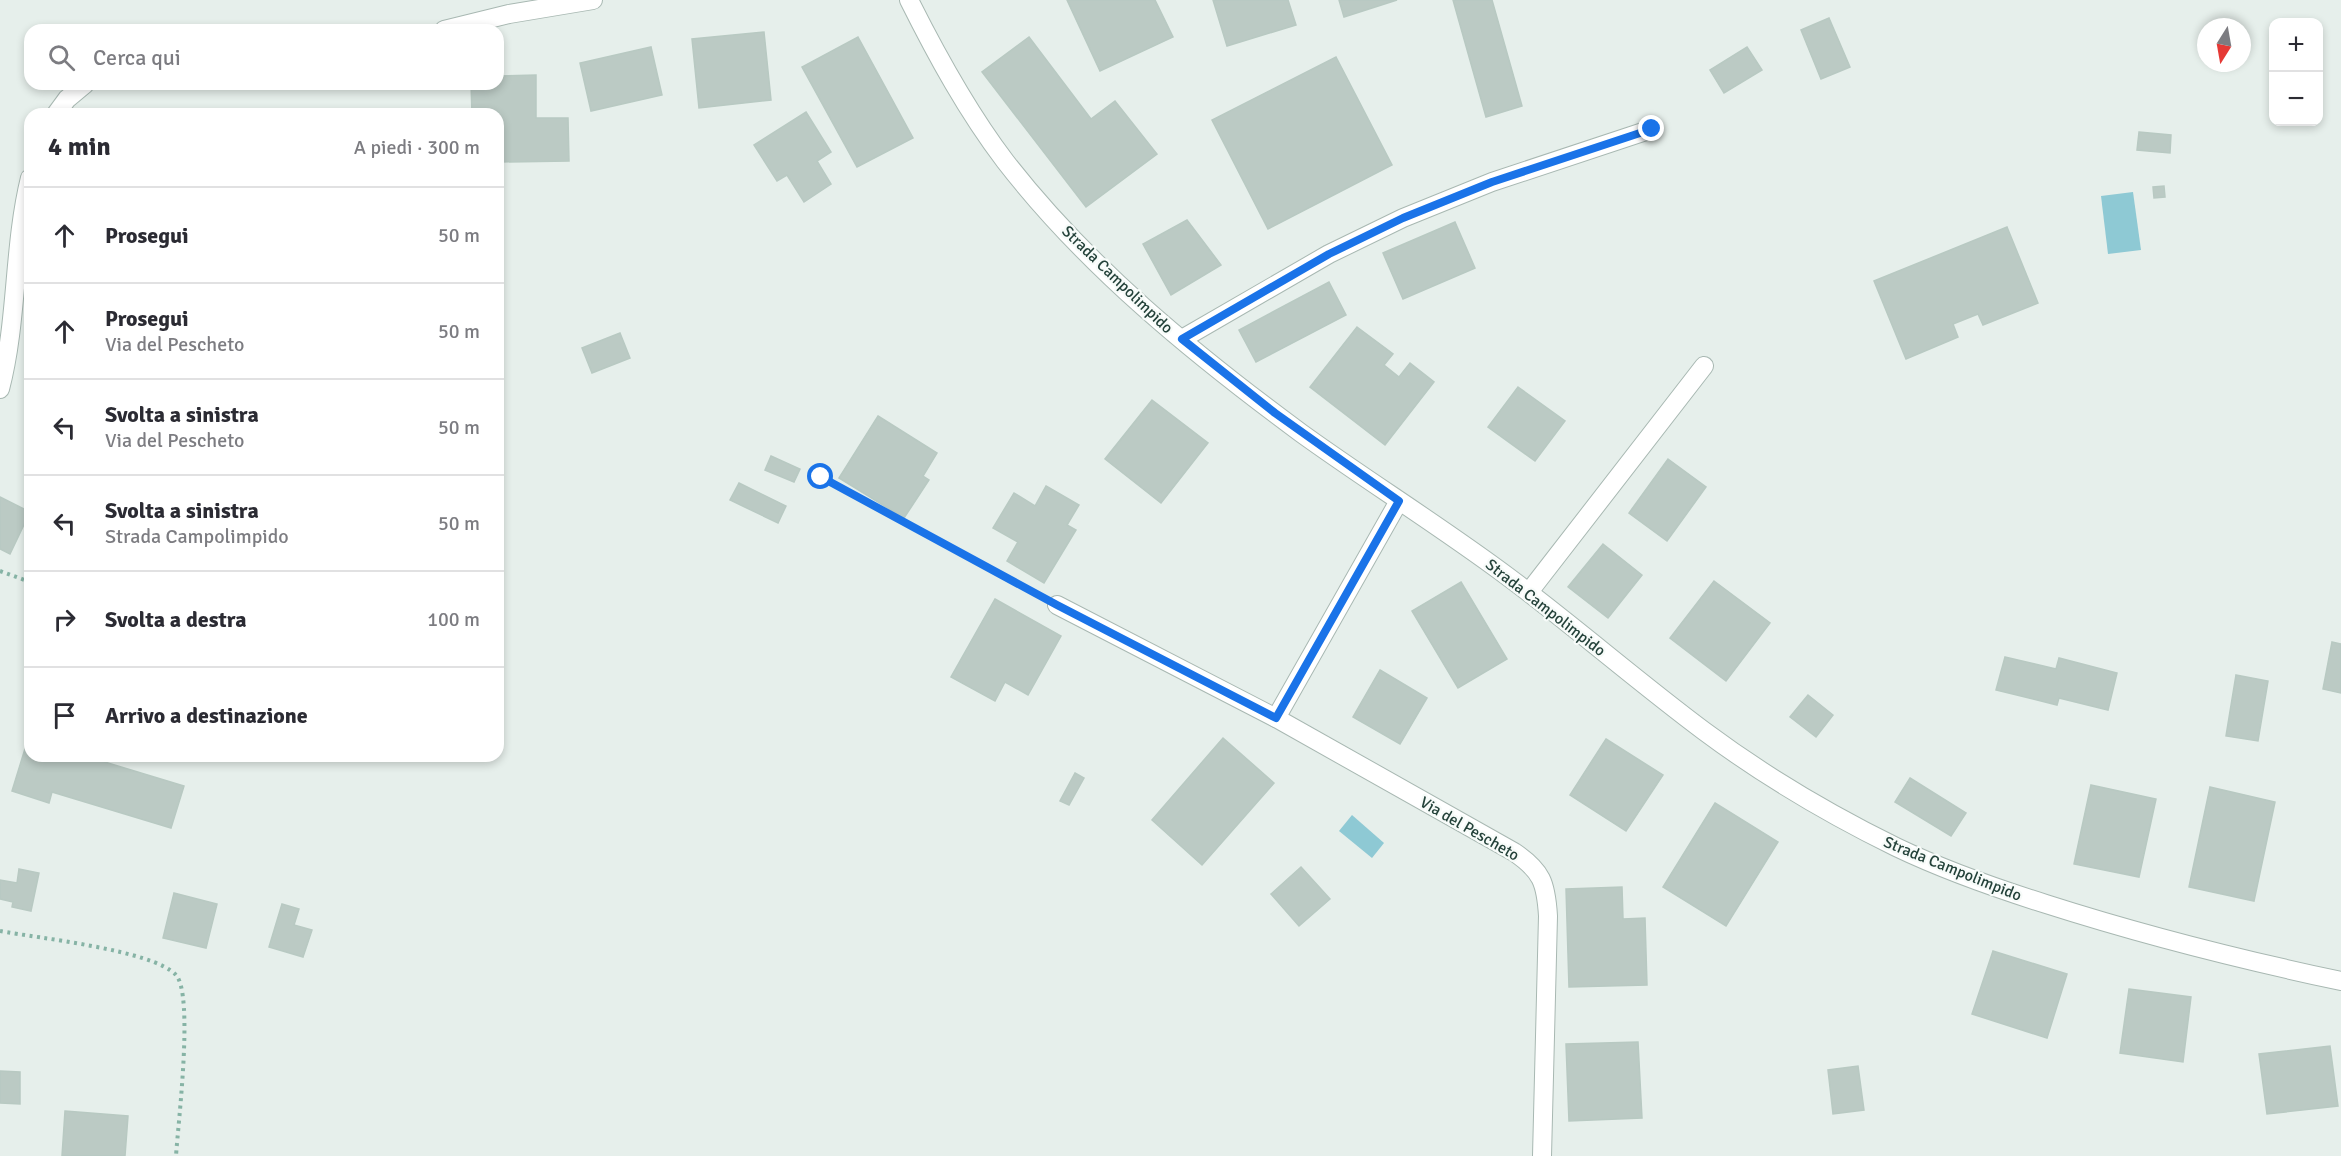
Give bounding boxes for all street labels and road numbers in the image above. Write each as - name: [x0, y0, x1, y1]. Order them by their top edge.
- street label: Strada Campolimpido: [1057, 221, 1177, 338]
- street label: Strada Campolimpido: [1481, 555, 1609, 661]
- street label: Via del Pescheto: [1416, 792, 1523, 865]
- street label: Strada Campolimpido: [1881, 832, 2025, 906]

